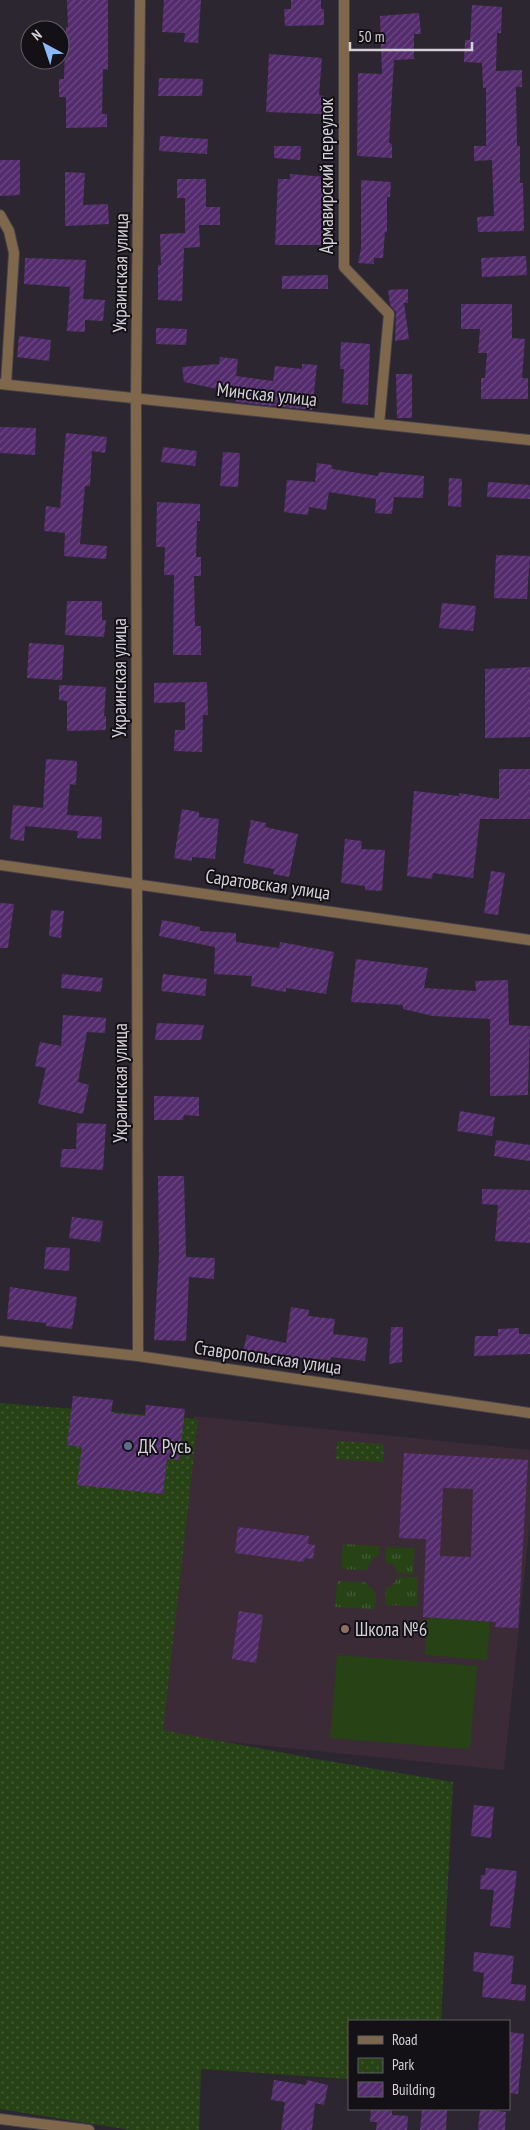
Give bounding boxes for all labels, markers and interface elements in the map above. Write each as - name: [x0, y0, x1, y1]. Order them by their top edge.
- north arrow: [20, 20, 70, 70]
- scale bar: [350, 20, 472, 52]
- text: N: [28, 26, 45, 44]
- text: 50 m: [358, 27, 384, 46]
- street label: Армавирский переулок: [314, 97, 338, 254]
- street label: Украинская улица: [107, 213, 133, 333]
- street label: Минская улица: [216, 377, 318, 411]
- street label: Украинская улица: [107, 618, 131, 738]
- street label: Саратовская улица: [204, 863, 332, 905]
- street label: Украинская улица: [108, 1023, 132, 1143]
- street label: Ставропольская улица: [193, 1335, 343, 1379]
- place label: ДК Русь: [138, 1434, 191, 1458]
- marker: ДК Русь: [122, 1440, 134, 1452]
- place label: Школа №6: [355, 1617, 427, 1641]
- marker: Школа №6: [339, 1623, 351, 1635]
- legend: [348, 2020, 510, 2110]
- text: Road: [392, 2030, 418, 2049]
- text: Park: [392, 2055, 414, 2074]
- text: Building: [392, 2080, 435, 2099]

